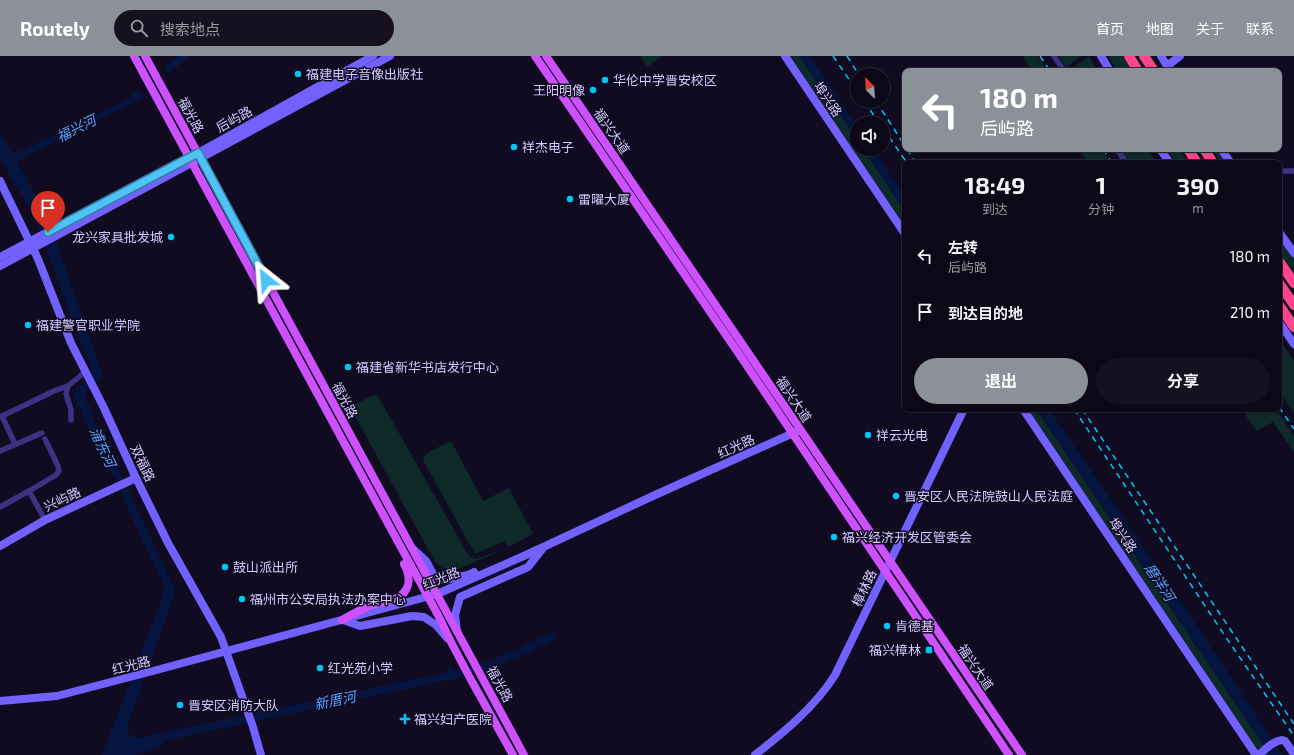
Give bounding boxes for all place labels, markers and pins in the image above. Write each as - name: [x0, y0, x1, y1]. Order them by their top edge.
- place label: 福建电子音像出版社: [306, 66, 423, 82]
- marker: 福建电子音像出版社: [293, 69, 303, 79]
- place label: 华伦中学晋安校区: [613, 72, 717, 88]
- marker: 华伦中学晋安校区: [600, 75, 610, 85]
- place label: 王阳明像: [533, 82, 585, 98]
- marker: 王阳明像: [588, 85, 598, 95]
- place label: 祥杰电子: [522, 139, 574, 155]
- marker: 祥杰电子: [509, 142, 519, 152]
- pin: [31, 191, 65, 232]
- place label: 雷曜大厦: [578, 191, 630, 207]
- marker: 雷曜大厦: [565, 194, 575, 204]
- place label: 龙兴家具批发城: [72, 229, 163, 245]
- marker: 龙兴家具批发城: [166, 232, 176, 242]
- place label: 福建警官职业学院: [36, 317, 140, 333]
- marker: 福建警官职业学院: [23, 320, 33, 330]
- place label: 福建省新华书店发行中心: [356, 359, 499, 375]
- marker: 福建省新华书店发行中心: [343, 362, 353, 372]
- place label: 祥云光电: [876, 427, 928, 443]
- marker: 祥云光电: [863, 430, 873, 440]
- place label: 晋安区人民法院鼓山人民法庭: [904, 488, 1073, 504]
- marker: 晋安区人民法院鼓山人民法庭: [891, 491, 901, 501]
- place label: 福兴经济开发区管委会: [842, 529, 972, 545]
- marker: 福兴经济开发区管委会: [829, 532, 839, 542]
- place label: 鼓山派出所: [233, 559, 298, 575]
- marker: 鼓山派出所: [220, 562, 230, 572]
- place label: 福州市公安局执法办案中心: [250, 591, 406, 607]
- marker: 福州市公安局执法办案中心: [237, 594, 247, 604]
- place label: 肯德基: [895, 618, 934, 634]
- marker: 肯德基: [882, 621, 892, 631]
- place label: 福兴樟林: [869, 642, 921, 658]
- marker: 福兴樟林: [924, 645, 934, 655]
- place label: 红光苑小学: [328, 660, 393, 676]
- marker: 红光苑小学: [315, 663, 325, 673]
- place label: 晋安区消防大队: [188, 697, 279, 713]
- marker: 晋安区消防大队: [175, 700, 185, 710]
- place label: 福兴妇产医院: [414, 711, 492, 727]
- marker: 福兴妇产医院: [399, 713, 411, 725]

